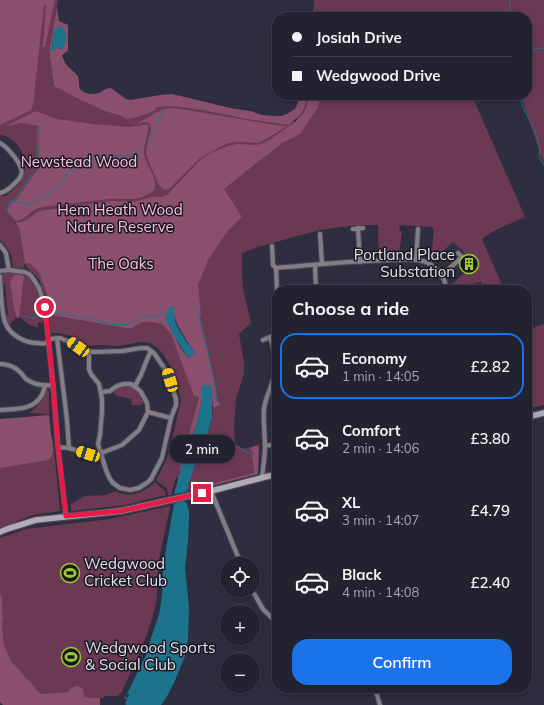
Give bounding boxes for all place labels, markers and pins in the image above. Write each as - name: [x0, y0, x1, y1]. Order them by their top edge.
- place label: Portland Place Substation: [354, 245, 455, 281]
- building icon: Portland Place Substation: [458, 253, 480, 275]
- place label: Wedgwood Cricket Club: [84, 554, 167, 590]
- sports icon: Wedgwood Cricket Club: [59, 562, 81, 584]
- place label: Wedgwood Sports & Social Club: [85, 638, 215, 674]
- sports icon: Wedgwood Sports & Social Club: [60, 646, 82, 668]

